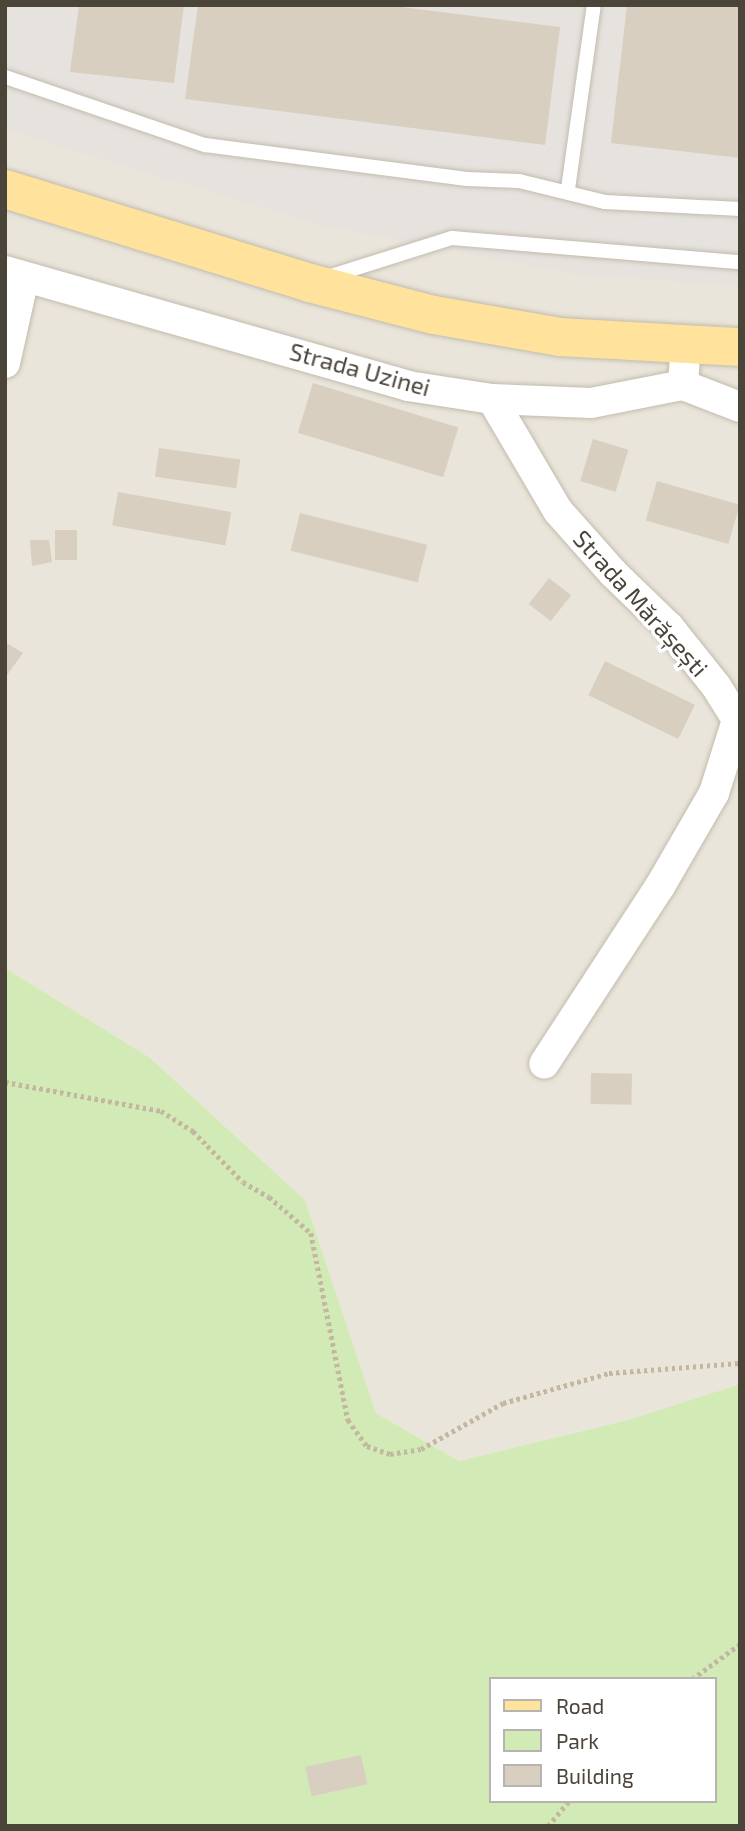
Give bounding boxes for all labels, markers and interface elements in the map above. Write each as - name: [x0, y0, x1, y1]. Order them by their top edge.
- street label: Strada Uzinei: [286, 336, 434, 402]
- street label: Strada Mărășești: [568, 524, 714, 682]
- legend: [490, 1677, 717, 1803]
- text: Road: [556, 1693, 604, 1718]
- text: Park: [556, 1728, 599, 1753]
- text: Building: [556, 1763, 634, 1788]

